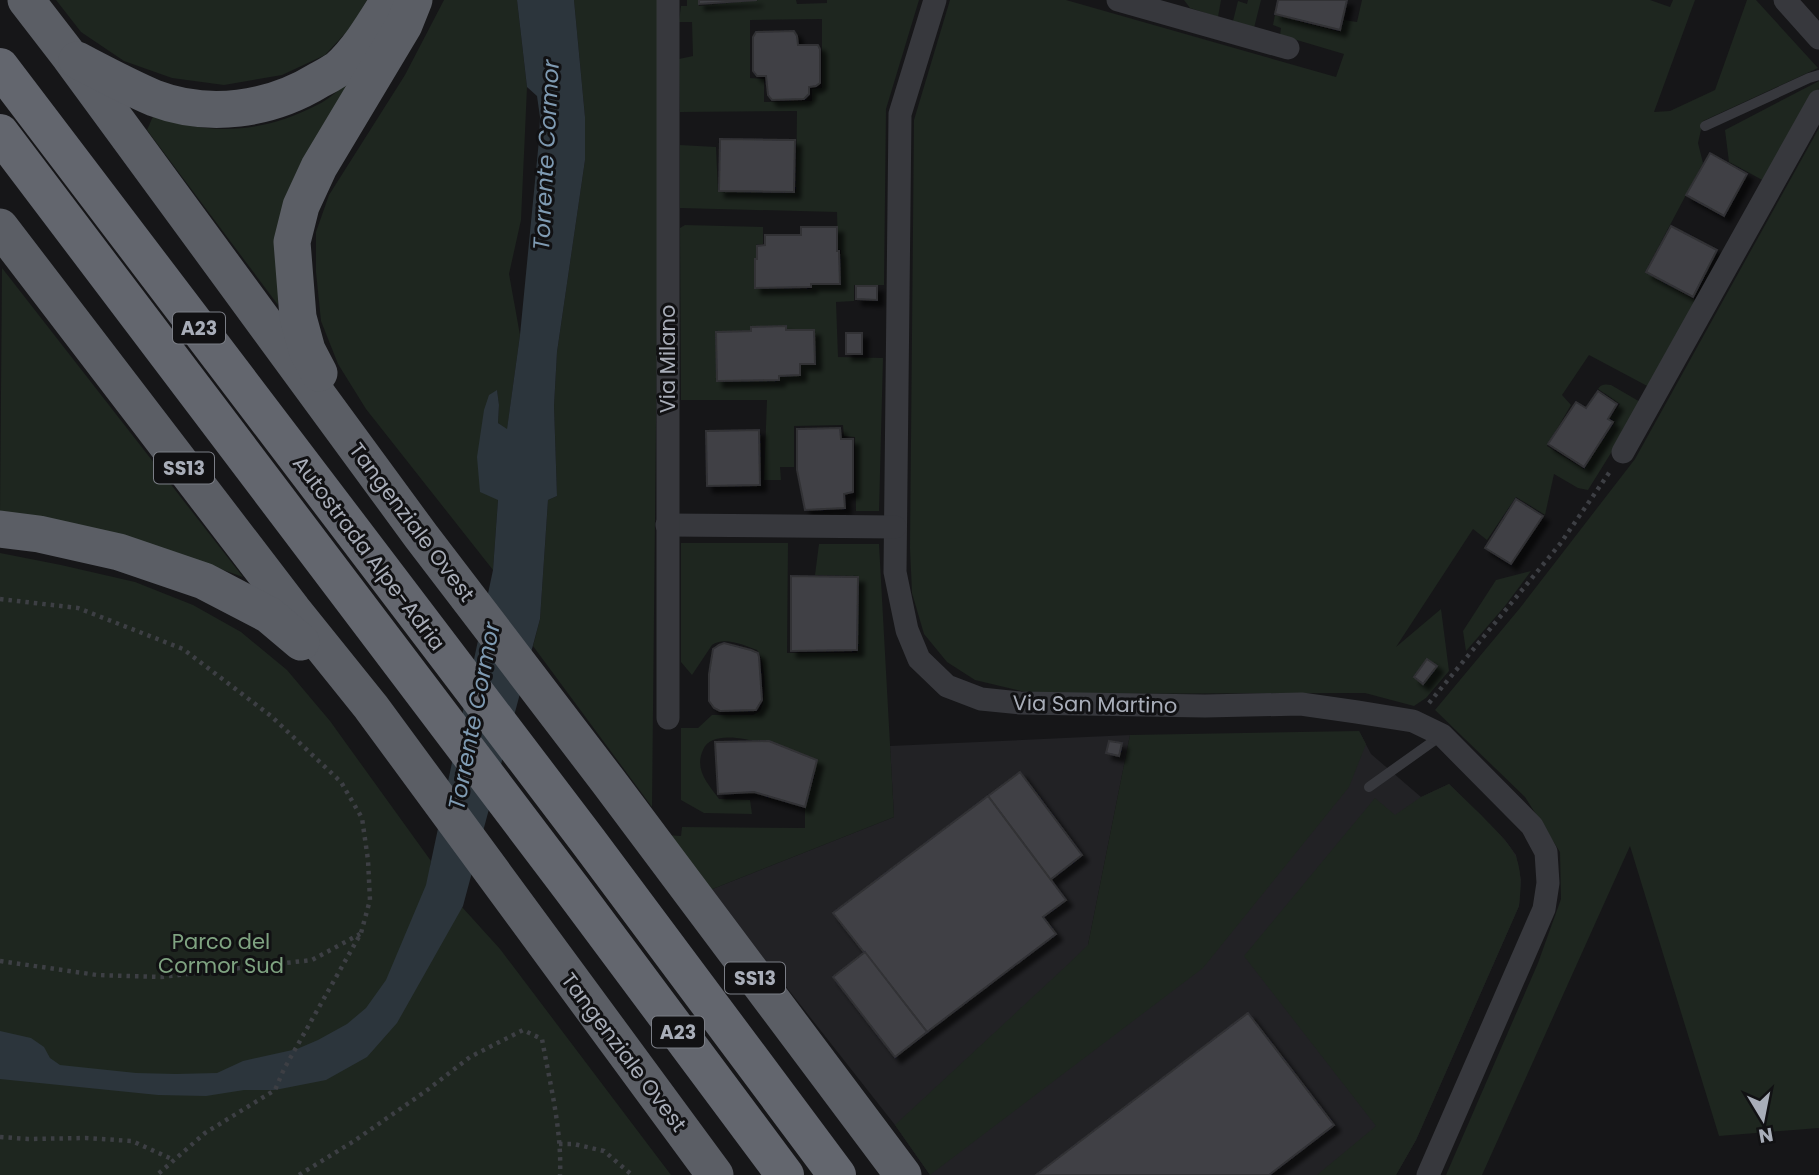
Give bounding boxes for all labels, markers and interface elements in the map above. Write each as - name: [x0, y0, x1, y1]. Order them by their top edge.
- water label: Torrente Cormor: [525, 57, 567, 251]
- street label: Via Milano: [653, 305, 682, 413]
- road number: A23: [173, 312, 225, 344]
- street label: Tangenziale Ovest: [343, 436, 481, 608]
- street label: Autostrada Alpe-Adria: [286, 450, 452, 656]
- road number: SS13: [154, 453, 214, 484]
- water label: Torrente Cormor: [440, 618, 508, 813]
- street label: Via San Martino: [1012, 688, 1178, 720]
- park label: Parco del Cormor Sud: [158, 927, 284, 980]
- road number: SS13: [725, 962, 785, 994]
- street label: Tangenziale Ovest: [555, 966, 693, 1138]
- road number: A23: [652, 1016, 704, 1048]
- north arrow: [1728, 1084, 1798, 1154]
- text: N: [1756, 1121, 1775, 1150]

